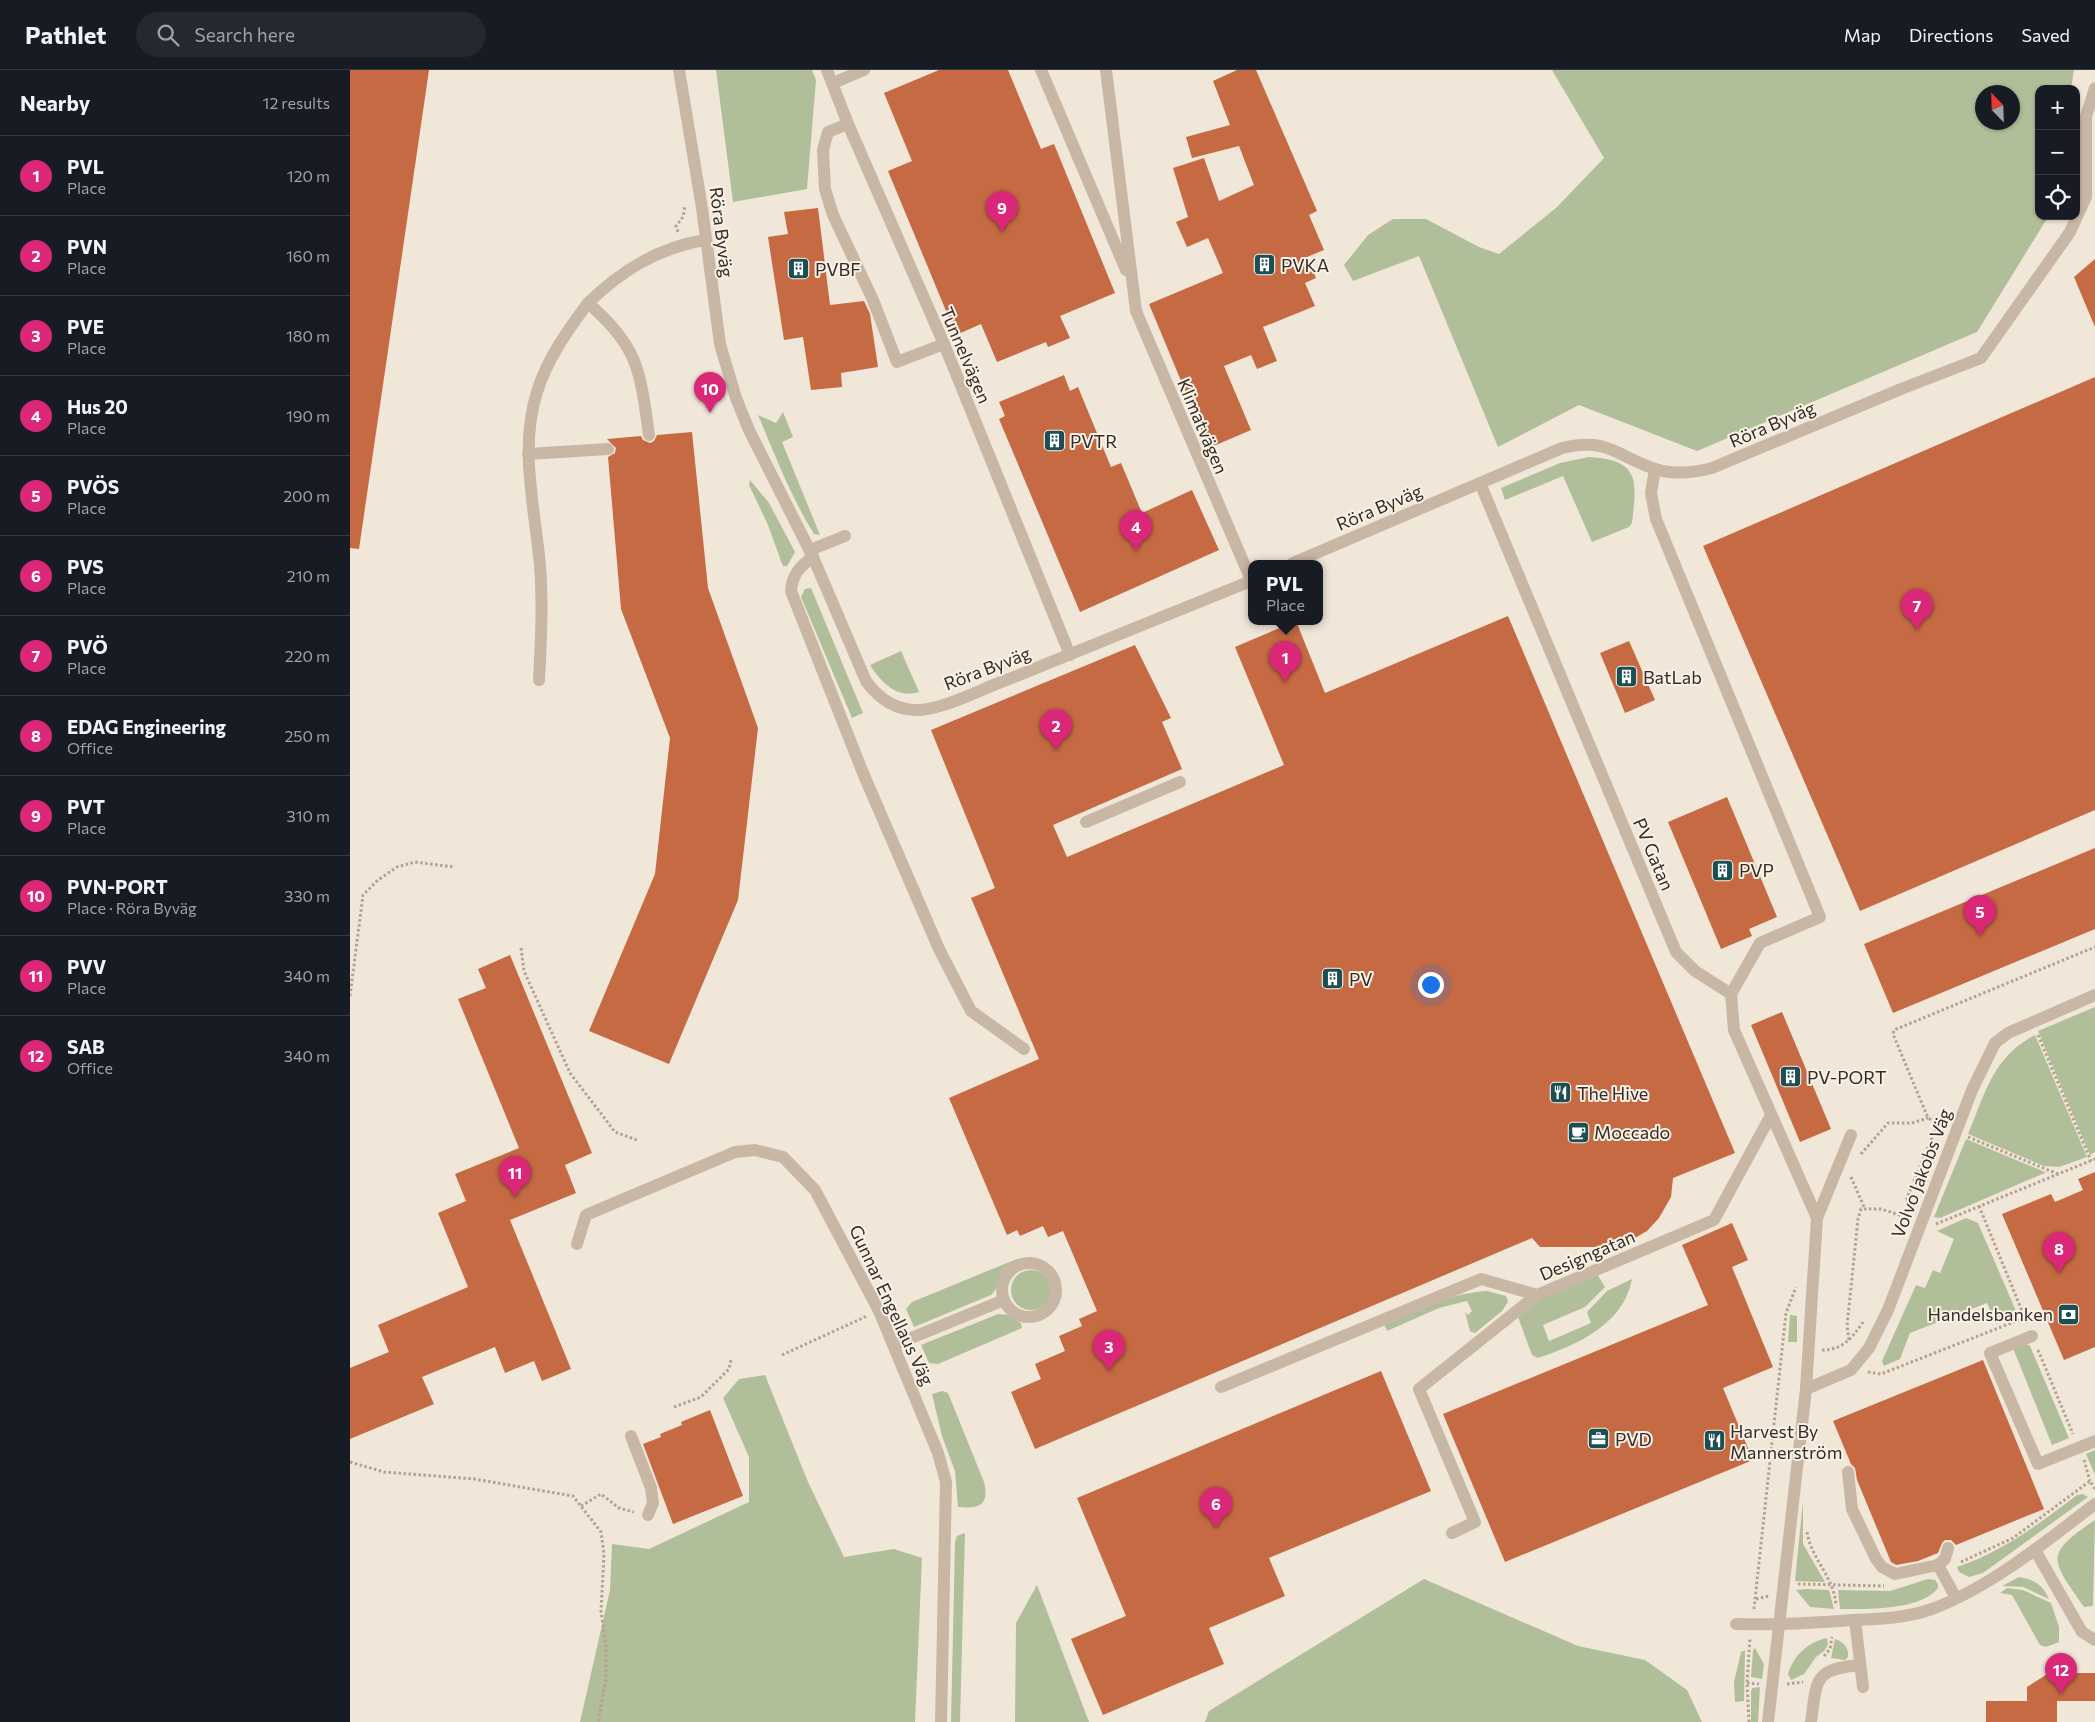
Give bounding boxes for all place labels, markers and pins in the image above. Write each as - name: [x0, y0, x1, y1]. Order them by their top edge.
- pin: 9: [986, 191, 1018, 232]
- building icon: PVKA: [1253, 253, 1277, 277]
- place label: PVKA: [1281, 254, 1329, 276]
- building icon: PVBF: [787, 257, 811, 281]
- place label: PVBF: [815, 258, 861, 280]
- pin: 10: [694, 372, 726, 413]
- building icon: PVTR: [1042, 429, 1066, 453]
- place label: PVTR: [1070, 430, 1117, 452]
- pin: 4: [1120, 510, 1152, 551]
- pin: 7: [1901, 589, 1933, 630]
- pin: 1: [1269, 641, 1301, 682]
- building icon: BatLab: [1615, 665, 1639, 689]
- place label: BatLab: [1643, 666, 1702, 688]
- pin: 2: [1040, 709, 1072, 750]
- building icon: PVP: [1711, 858, 1735, 882]
- place label: PVP: [1739, 859, 1774, 881]
- pin: 5: [1964, 895, 1996, 936]
- building icon: PV: [1321, 967, 1345, 991]
- place label: PV: [1349, 968, 1373, 990]
- building icon: PV-PORT: [1779, 1065, 1803, 1089]
- place label: PV-PORT: [1807, 1066, 1887, 1088]
- restaurant icon: The Hive: [1549, 1081, 1573, 1105]
- place label: The Hive: [1577, 1082, 1648, 1104]
- cafe icon: Moccado: [1566, 1120, 1590, 1144]
- place label: Moccado: [1594, 1121, 1670, 1143]
- pin: 11: [499, 1156, 531, 1197]
- pin: 8: [2043, 1232, 2075, 1273]
- bank icon: Handelsbanken: [2057, 1302, 2081, 1326]
- place label: Handelsbanken: [1928, 1303, 2053, 1325]
- pin: 3: [1093, 1330, 1125, 1371]
- place label: Harvest By Mannerström: [1730, 1420, 1842, 1463]
- office icon: PVD: [1587, 1427, 1611, 1451]
- place label: PVD: [1615, 1428, 1652, 1450]
- restaurant icon: Harvest By Mannerström: [1702, 1429, 1726, 1453]
- pin: 6: [1200, 1487, 1232, 1528]
- pin: 12: [2045, 1653, 2077, 1694]

